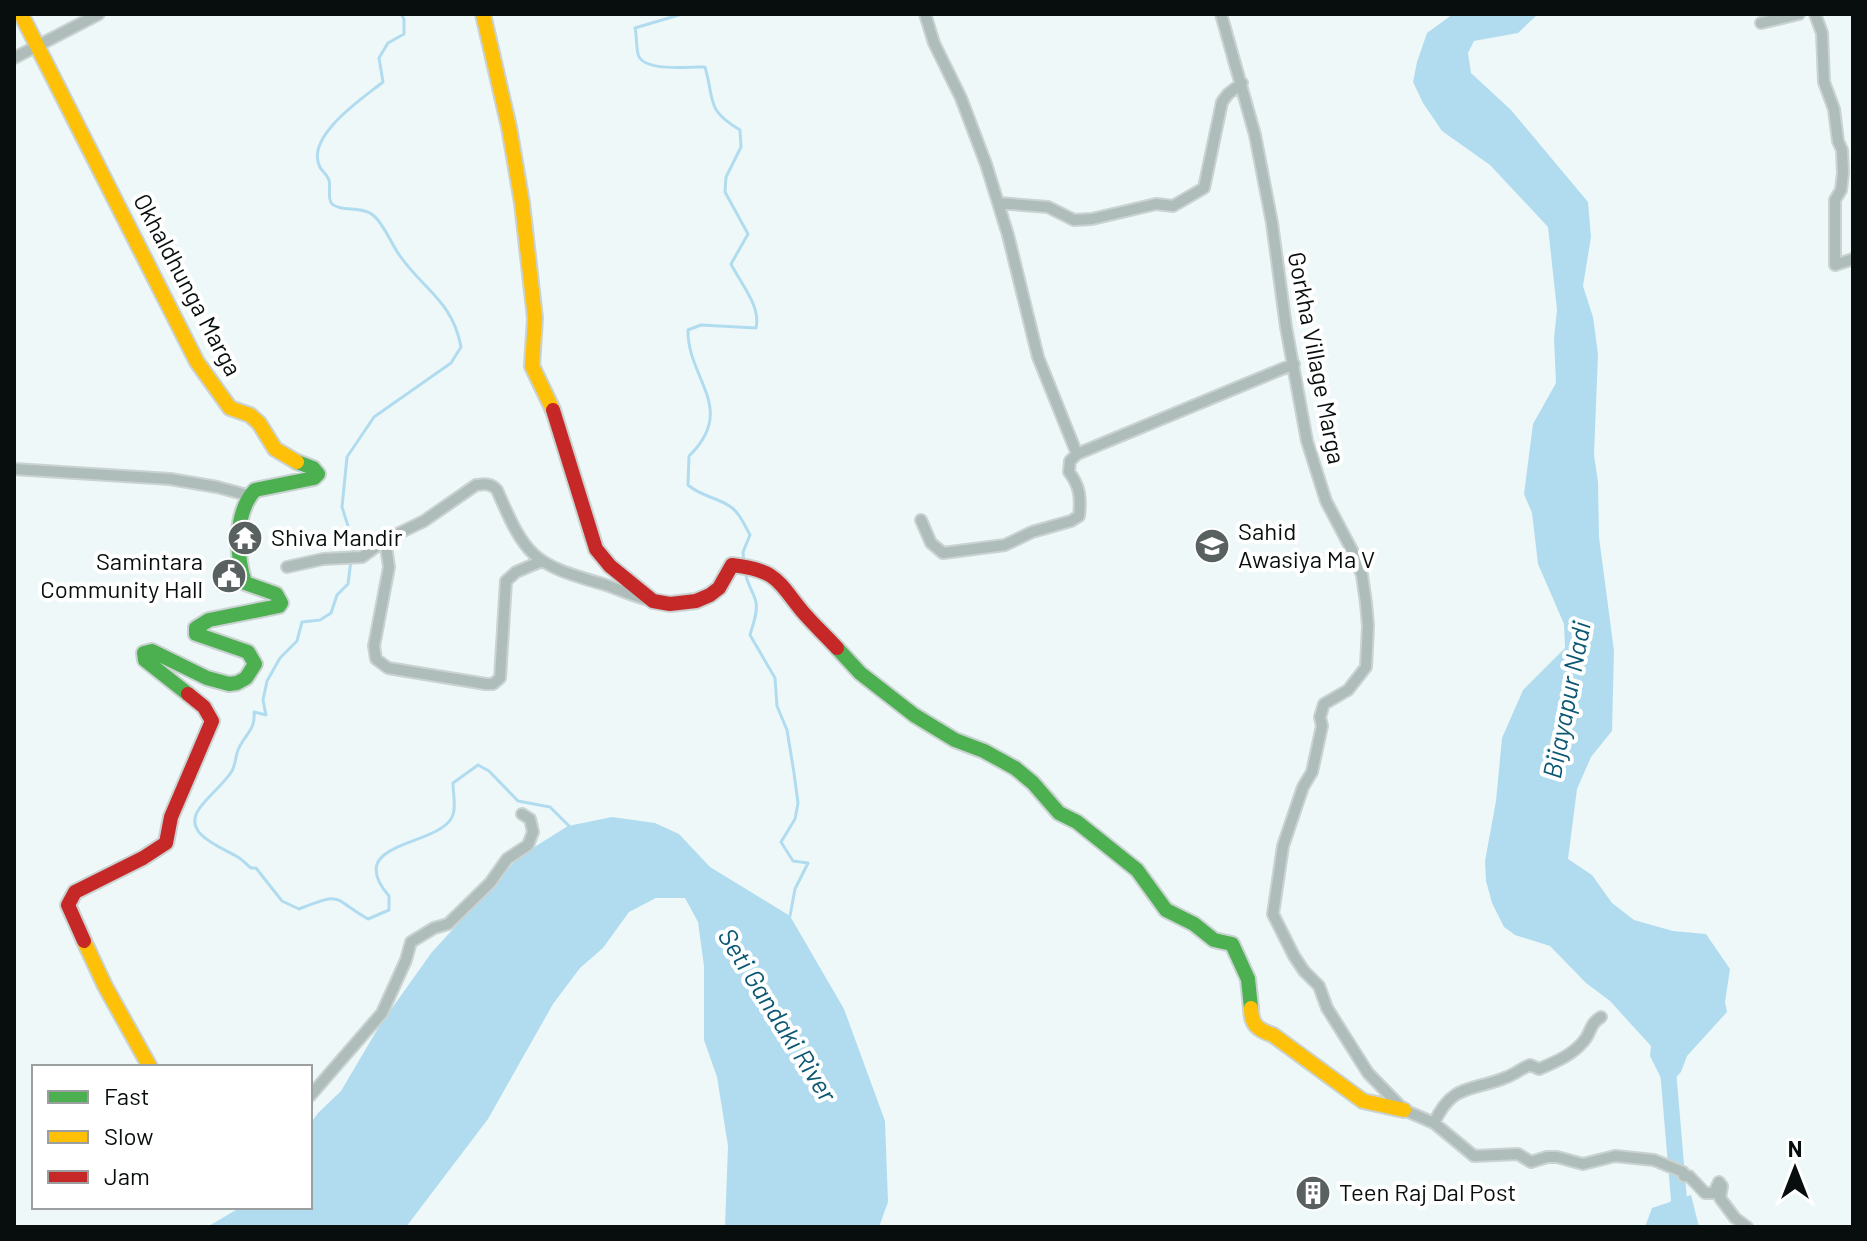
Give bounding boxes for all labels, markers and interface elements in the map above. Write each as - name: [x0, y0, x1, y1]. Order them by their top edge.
- street label: Okhaldhunga Marga: [128, 188, 249, 380]
- street label: Gorkha Village Marga: [1283, 249, 1352, 466]
- place label: Sahid Awasiya Ma V: [1238, 516, 1375, 573]
- temple icon: Shiva Mandir: [226, 519, 264, 557]
- place label: Shiva Mandir: [271, 522, 403, 551]
- school or university icon: Sahid Awasiya Ma V: [1193, 527, 1231, 565]
- place label: Samintara Community Hall: [40, 546, 203, 603]
- public building icon: Samintara Community Hall: [210, 557, 248, 595]
- water label: Bijayapur Nadi: [1535, 618, 1596, 781]
- water label: Seti Gandaki River: [712, 922, 845, 1107]
- legend: [32, 1065, 312, 1209]
- text: Fast: [104, 1081, 149, 1110]
- text: Slow: [104, 1121, 153, 1150]
- north arrow: [1755, 1129, 1835, 1209]
- text: N: [1788, 1135, 1802, 1161]
- text: Jam: [104, 1161, 150, 1190]
- building icon: Teen Raj Dal Post: [1294, 1174, 1332, 1212]
- place label: Teen Raj Dal Post: [1339, 1177, 1516, 1206]

